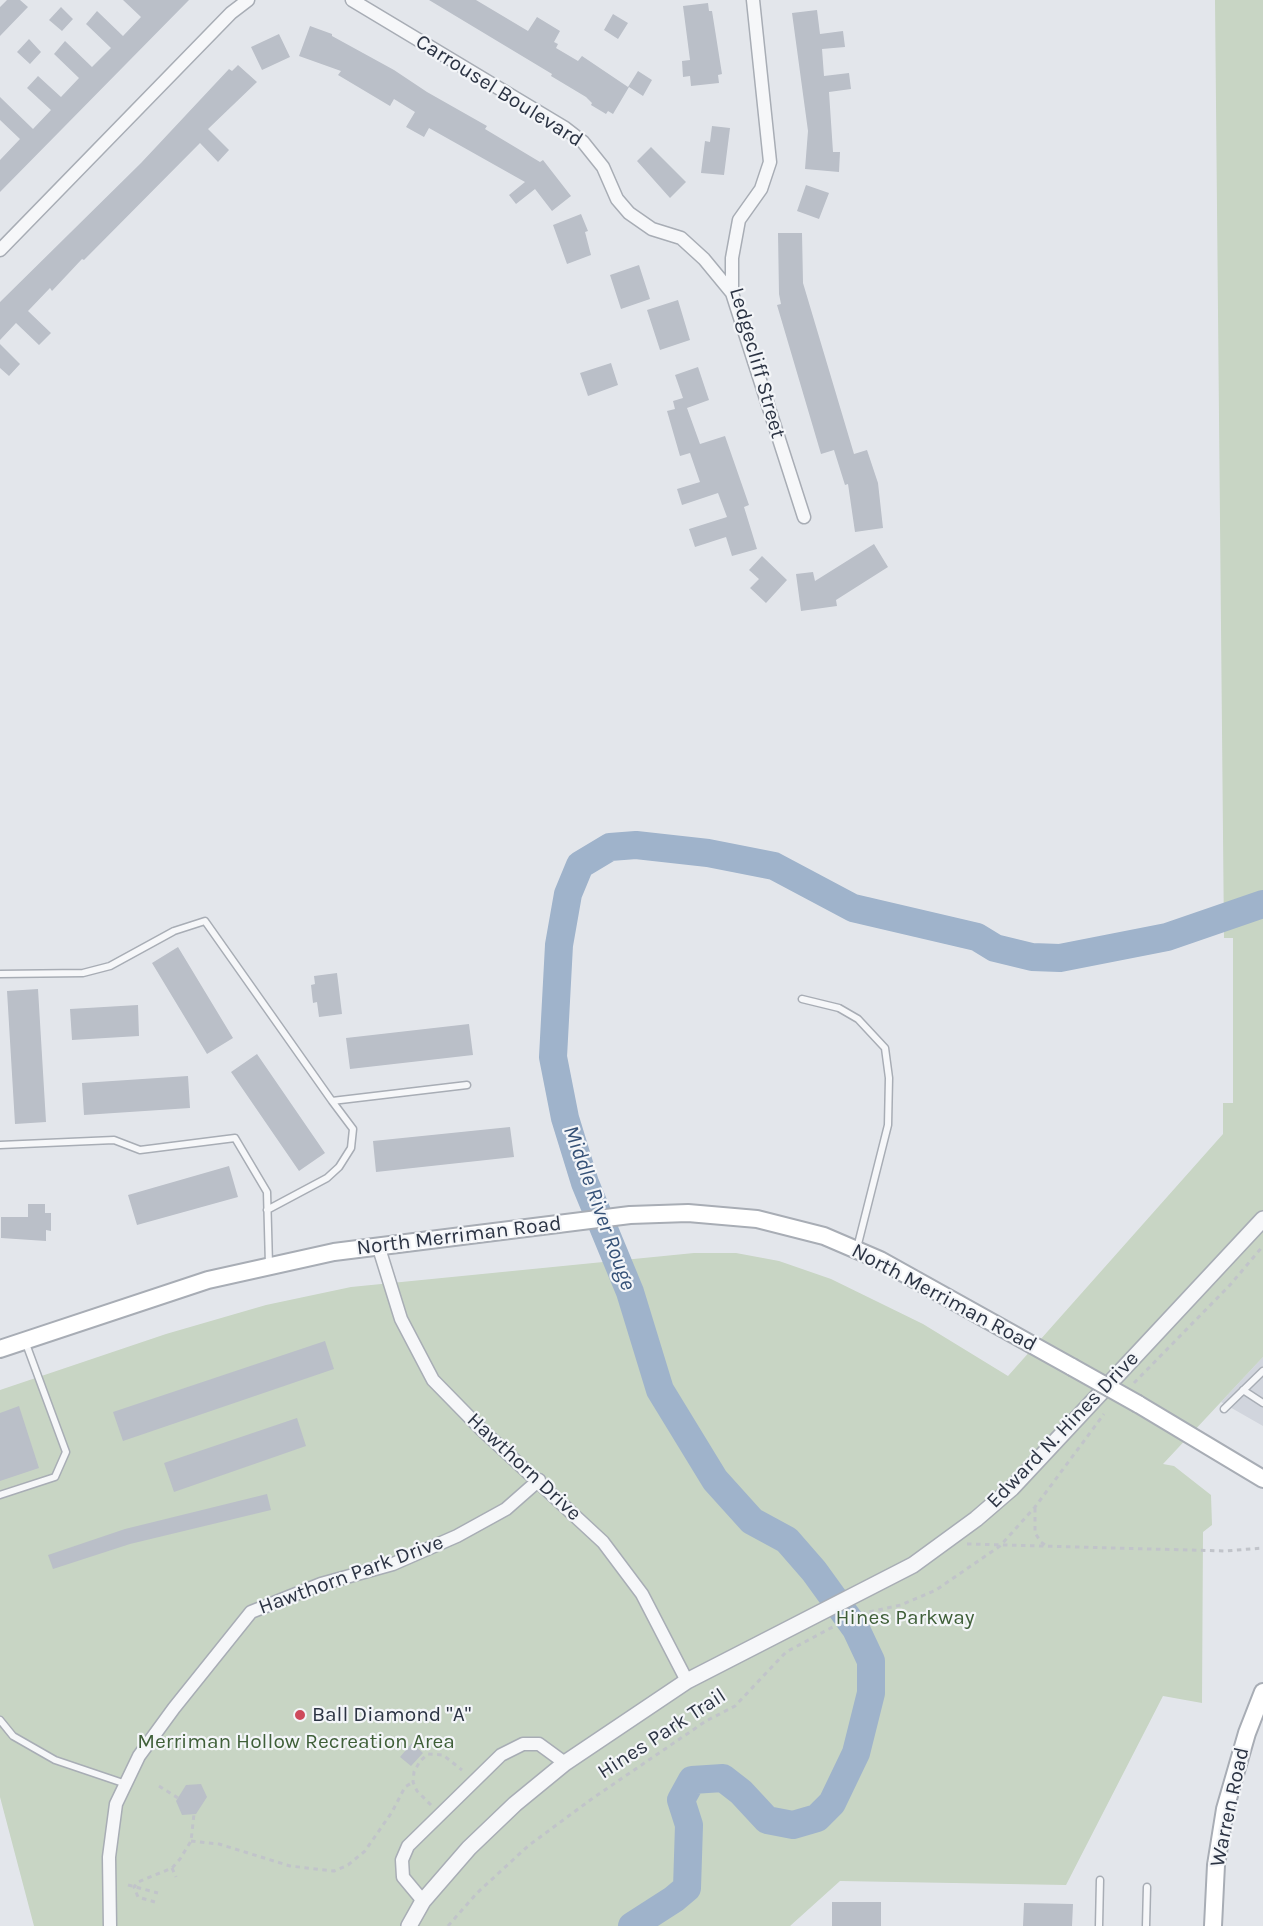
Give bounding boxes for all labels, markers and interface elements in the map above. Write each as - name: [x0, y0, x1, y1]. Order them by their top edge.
- street label: Carrousel Boulevard: [411, 29, 587, 153]
- street label: Ledgecliff Street: [723, 285, 791, 441]
- water label: Middle River Rouge: [557, 1122, 641, 1294]
- street label: North Merriman Road: [355, 1211, 563, 1261]
- street label: North Merriman Road: [847, 1238, 1041, 1358]
- street label: Edward N. Hines Drive: [982, 1346, 1144, 1514]
- street label: Hawthorn Drive: [462, 1408, 586, 1526]
- street label: Hawthorn Park Drive: [255, 1530, 447, 1620]
- park label: Hines Parkway: [836, 1605, 974, 1631]
- street label: Hines Park Trail: [593, 1683, 731, 1785]
- place label: Ball Diamond "A": [312, 1702, 471, 1728]
- marker: Ball Diamond "A": [293, 1708, 307, 1722]
- park label: Merriman Hollow Recreation Area: [137, 1729, 455, 1755]
- street label: Warren Road: [1205, 1745, 1255, 1869]

